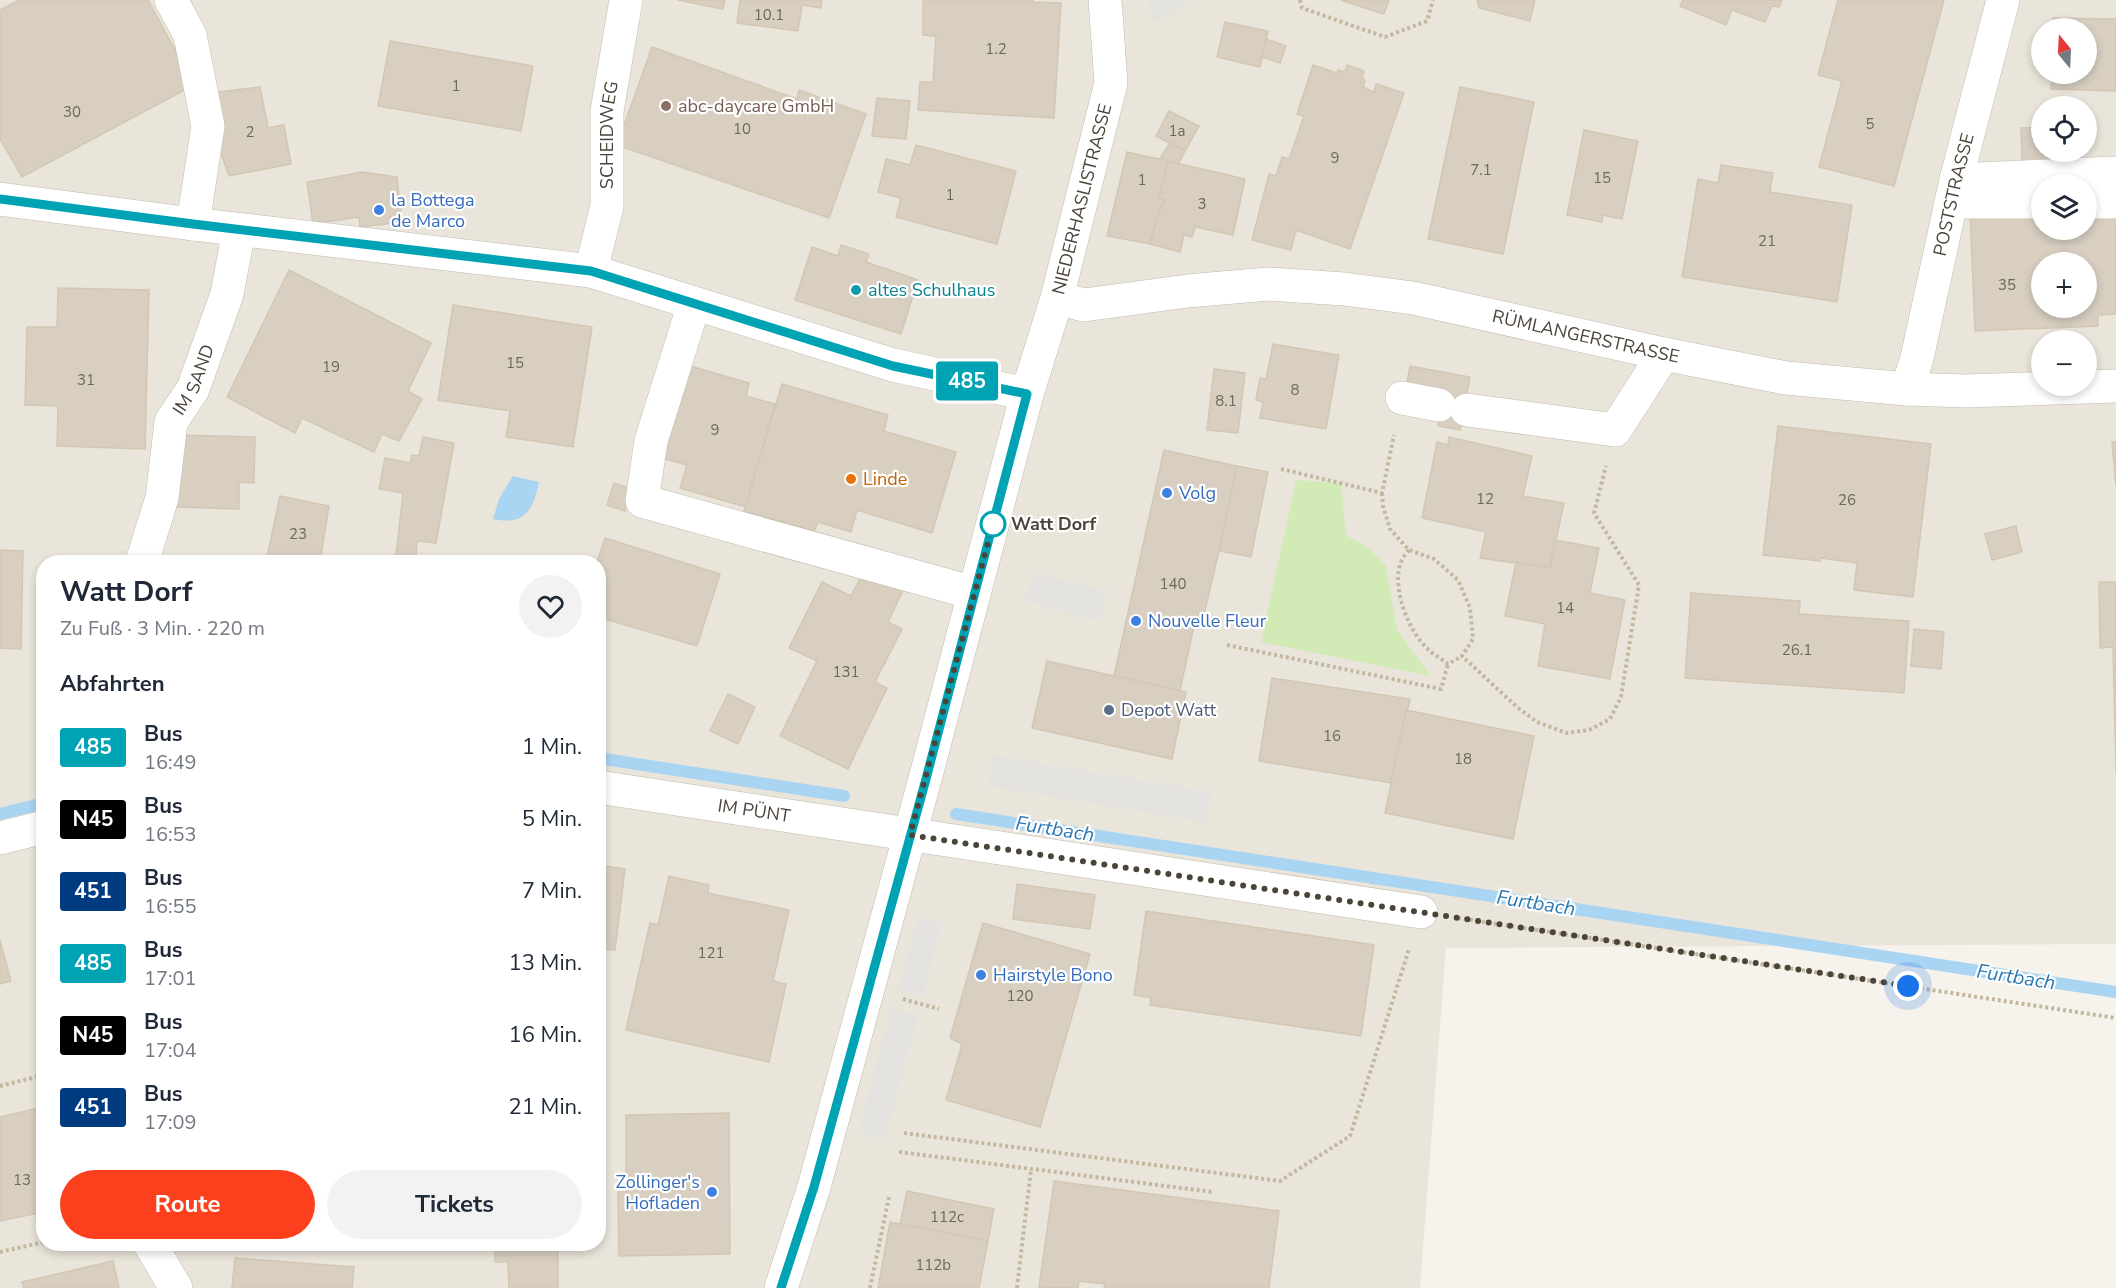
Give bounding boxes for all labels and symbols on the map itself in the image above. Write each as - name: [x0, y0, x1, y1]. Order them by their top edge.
- house number: 10.1: [754, 5, 784, 25]
- north arrow: [2031, 18, 2097, 84]
- house number: 1.2: [985, 39, 1007, 59]
- house number: 1: [451, 76, 461, 96]
- street label: SCHEIDWEG: [595, 79, 624, 189]
- place label: abc-daycare GmbH: [678, 94, 834, 118]
- marker: abc-daycare GmbH: [659, 99, 673, 113]
- street label: NIEDERHASLISTRASSE: [1046, 101, 1117, 297]
- house number: 30: [63, 102, 81, 122]
- house number: 5: [1865, 114, 1875, 134]
- house number: 10: [733, 119, 751, 139]
- house number: 1a: [1169, 121, 1185, 141]
- house number: 2: [245, 122, 255, 142]
- street label: POSTSTRASSE: [1928, 131, 1980, 258]
- house number: 9: [1330, 148, 1340, 168]
- house number: 7.1: [1470, 160, 1492, 180]
- house number: 15: [1593, 168, 1611, 188]
- house number: 1: [1137, 170, 1147, 190]
- house number: 1: [945, 185, 955, 205]
- place label: la Bottega de Marco: [391, 188, 475, 233]
- house number: 3: [1197, 194, 1207, 214]
- marker: la Bottega de Marco: [372, 203, 386, 217]
- house number: 21: [1758, 231, 1776, 251]
- house number: 35: [1998, 275, 2016, 295]
- place label: altes Schulhaus: [868, 278, 995, 302]
- marker: altes Schulhaus: [849, 283, 863, 297]
- street label: RÜMLANGERSTRASSE: [1490, 304, 1682, 369]
- street label: IM SAND: [167, 341, 220, 420]
- house number: 15: [506, 353, 524, 373]
- house number: 19: [322, 357, 340, 377]
- line badge: 485: [932, 362, 1002, 400]
- house number: 31: [77, 370, 95, 390]
- house number: 8: [1290, 380, 1300, 400]
- house number: 8.1: [1215, 391, 1237, 411]
- house number: 9: [710, 420, 720, 440]
- place label: Linde: [863, 467, 907, 491]
- marker: Linde: [844, 472, 858, 486]
- place label: Volg: [1178, 481, 1216, 505]
- marker: Volg: [1160, 486, 1174, 500]
- house number: 12: [1476, 489, 1494, 509]
- house number: 26: [1838, 490, 1856, 510]
- marker: Watt Dorf: [980, 511, 1006, 537]
- place label: Watt Dorf: [1011, 512, 1097, 536]
- house number: 23: [289, 524, 307, 544]
- house number: 140: [1159, 574, 1187, 594]
- house number: 14: [1556, 598, 1574, 618]
- place label: Nouvelle Fleur: [1148, 609, 1267, 633]
- marker: Nouvelle Fleur: [1129, 614, 1143, 628]
- house number: 26.1: [1782, 640, 1812, 660]
- house number: 131: [832, 662, 860, 682]
- place label: Depot Watt: [1121, 698, 1217, 722]
- marker: Depot Watt: [1102, 703, 1116, 717]
- house number: 16: [1323, 726, 1341, 746]
- house number: 18: [1454, 749, 1472, 769]
- street label: IM PÜNT: [716, 793, 792, 828]
- water label: Furtbach: [1014, 809, 1096, 849]
- water label: Furtbach: [1495, 883, 1577, 923]
- house number: 121: [697, 943, 725, 963]
- water label: Furtbach: [1975, 957, 2057, 997]
- place label: Hairstyle Bono: [993, 963, 1113, 987]
- marker: Hairstyle Bono: [974, 968, 988, 982]
- your location: [1893, 971, 1923, 1001]
- house number: 120: [1006, 986, 1034, 1006]
- house number: 13: [13, 1170, 31, 1190]
- place label: Zollinger's Hofladen: [615, 1170, 700, 1215]
- marker: Zollinger's Hofladen: [705, 1185, 719, 1199]
- house number: 112c: [930, 1207, 964, 1227]
- house number: 112b: [915, 1255, 951, 1275]

